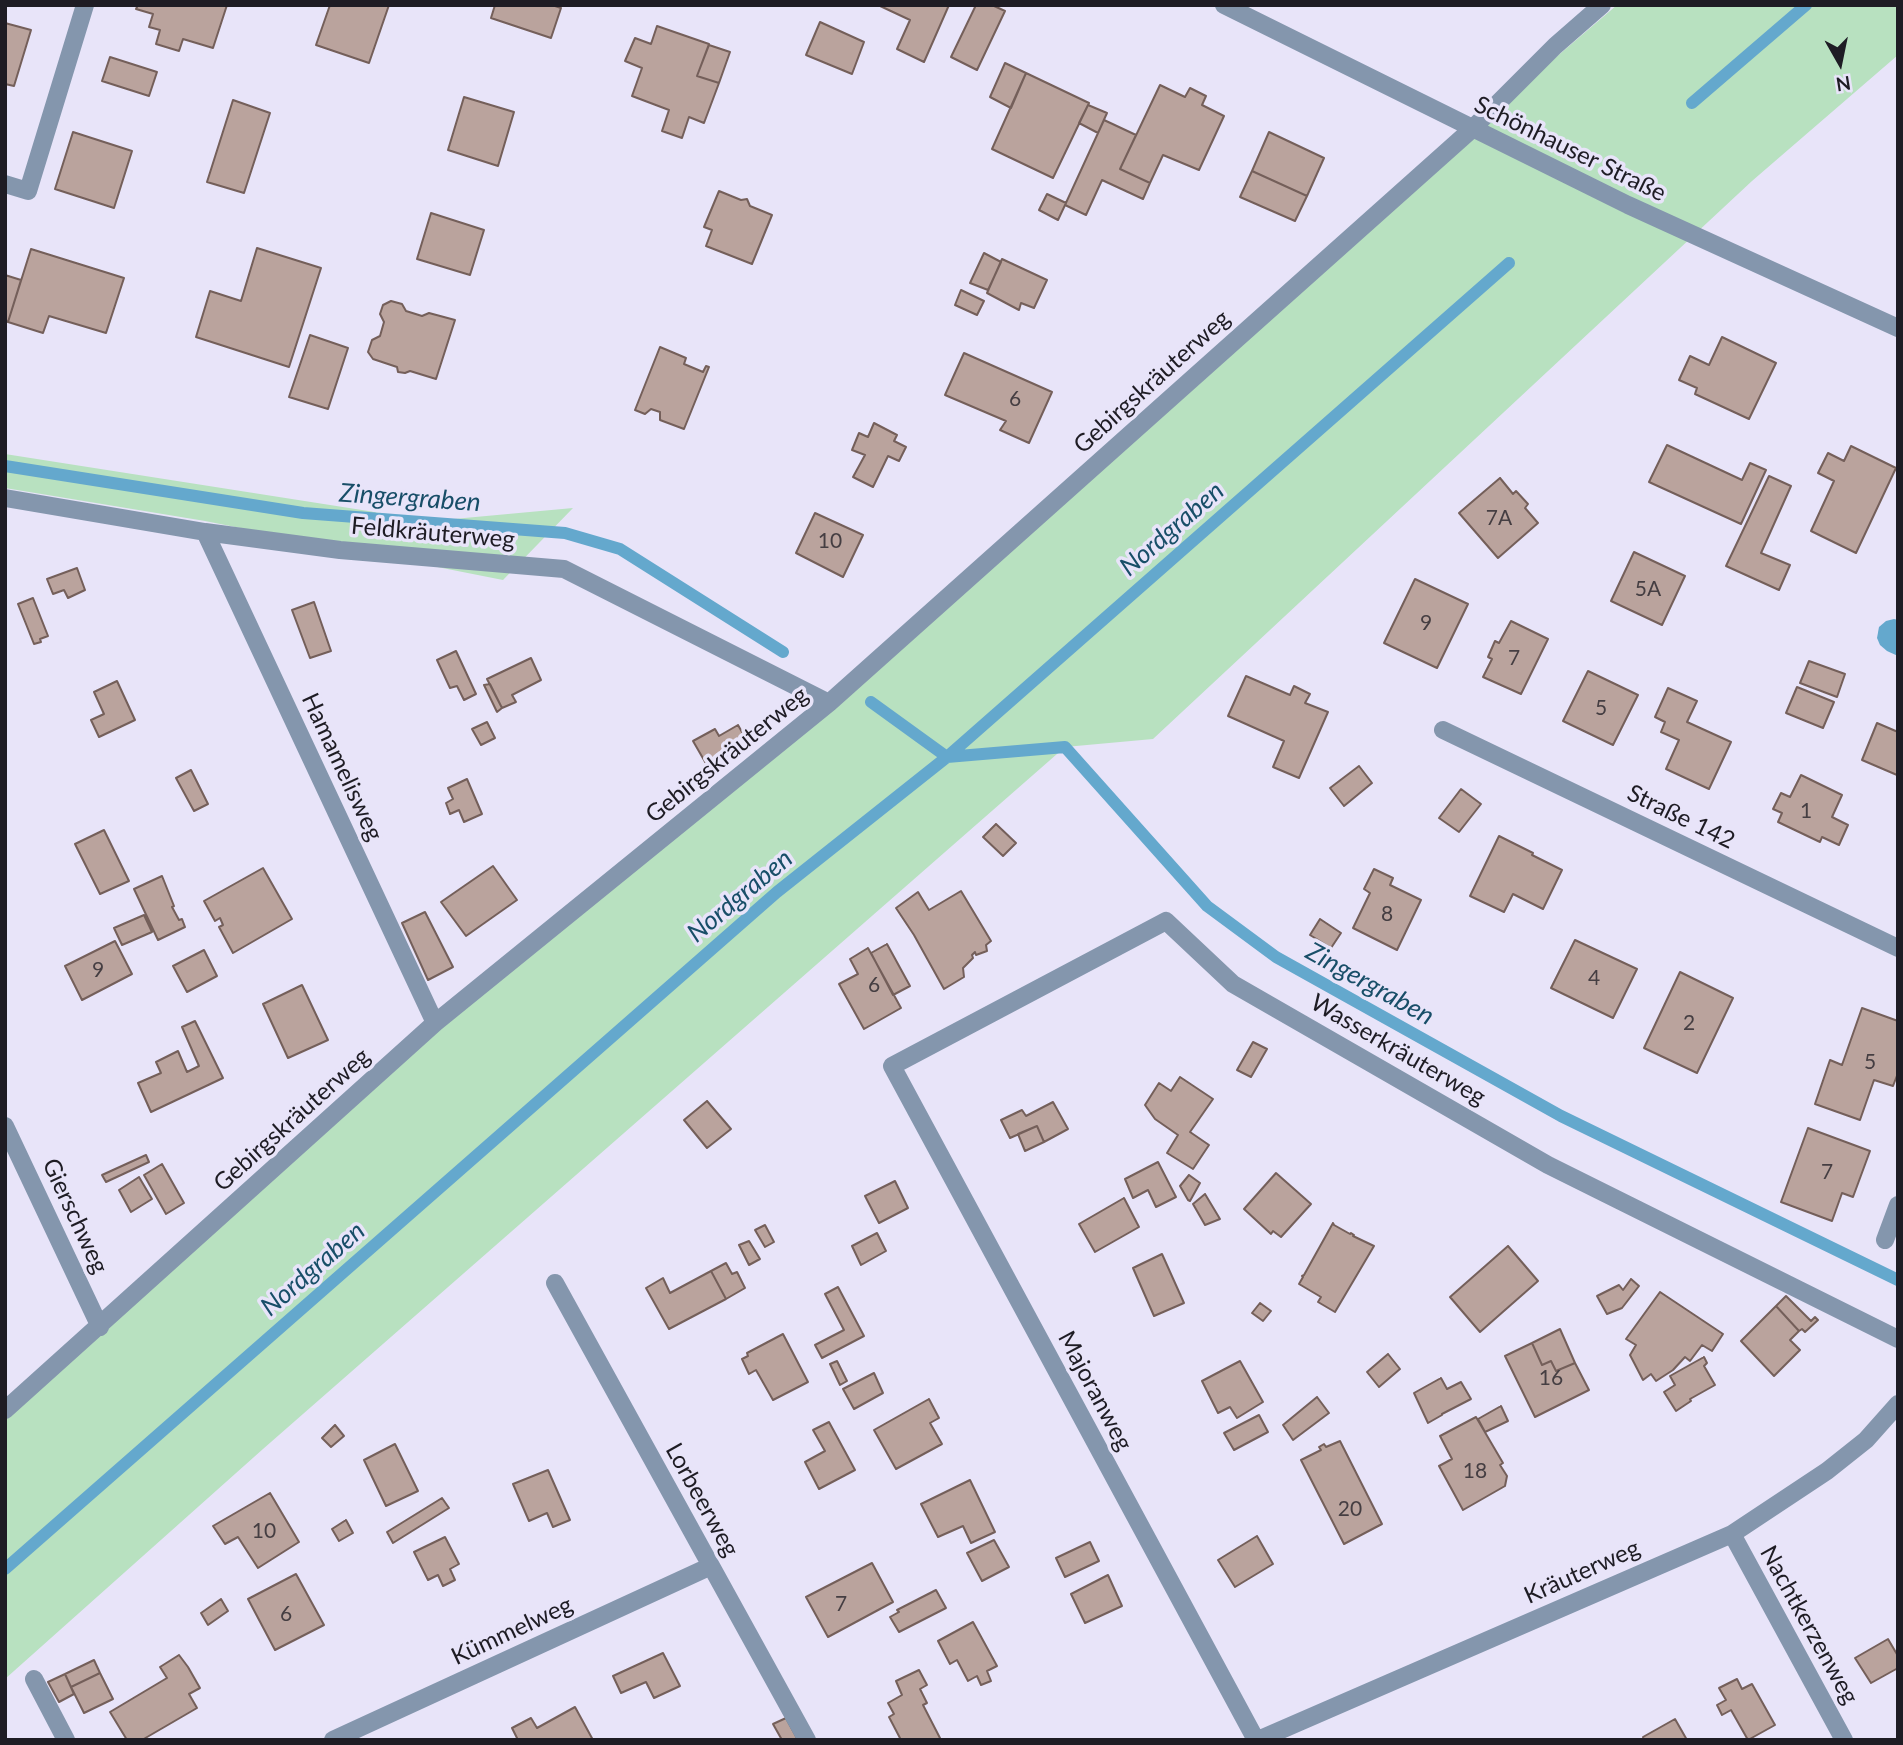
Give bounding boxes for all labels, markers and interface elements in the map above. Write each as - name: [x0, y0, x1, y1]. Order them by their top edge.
- north arrow: [1805, 28, 1875, 98]
- text: N: [1834, 72, 1852, 97]
- street label: Schönhauser Straße: [1469, 90, 1671, 208]
- street label: Gebirgskräuterweg: [1068, 304, 1236, 460]
- house number: 6: [1009, 386, 1021, 412]
- water label: Nordgraben: [1114, 475, 1230, 583]
- water label: Zingergraben: [338, 477, 482, 519]
- house number: 7A: [1486, 505, 1512, 531]
- street label: Feldkräuterweg: [350, 512, 516, 554]
- house number: 10: [818, 528, 842, 554]
- house number: 5A: [1635, 576, 1661, 602]
- house number: 9: [1420, 610, 1432, 636]
- house number: 7: [1508, 645, 1520, 671]
- street label: Gebirgskräuterweg: [640, 681, 814, 829]
- street label: Hamamelisweg: [295, 689, 389, 845]
- house number: 5: [1595, 695, 1607, 721]
- street label: Straße 142: [1623, 779, 1739, 855]
- house number: 1: [1800, 798, 1812, 824]
- water label: Nordgraben: [681, 843, 799, 949]
- house number: 8: [1381, 901, 1393, 927]
- water label: Zingergraben: [1300, 936, 1440, 1032]
- house number: 9: [92, 957, 104, 983]
- house number: 4: [1588, 965, 1600, 991]
- house number: 6: [868, 972, 880, 998]
- street label: Wasserkräuterweg: [1305, 988, 1491, 1112]
- house number: 2: [1683, 1010, 1695, 1036]
- street label: Gebirgskräuterweg: [208, 1042, 376, 1198]
- house number: 5: [1864, 1049, 1876, 1075]
- street label: Gierschweg: [36, 1154, 114, 1278]
- house number: 7: [1821, 1159, 1833, 1185]
- water label: Nordgraben: [255, 1215, 371, 1323]
- street label: Majoranweg: [1052, 1326, 1138, 1456]
- house number: 16: [1539, 1365, 1563, 1391]
- street label: Lorbeerweg: [659, 1438, 745, 1562]
- house number: 18: [1463, 1458, 1487, 1484]
- house number: 20: [1338, 1496, 1362, 1522]
- house number: 10: [252, 1518, 276, 1544]
- street label: Kräuterweg: [1520, 1534, 1644, 1610]
- street label: Nachtkerzenweg: [1754, 1541, 1864, 1709]
- street label: Kümmelweg: [447, 1590, 577, 1672]
- house number: 7: [835, 1591, 847, 1617]
- house number: 6: [280, 1601, 292, 1627]

